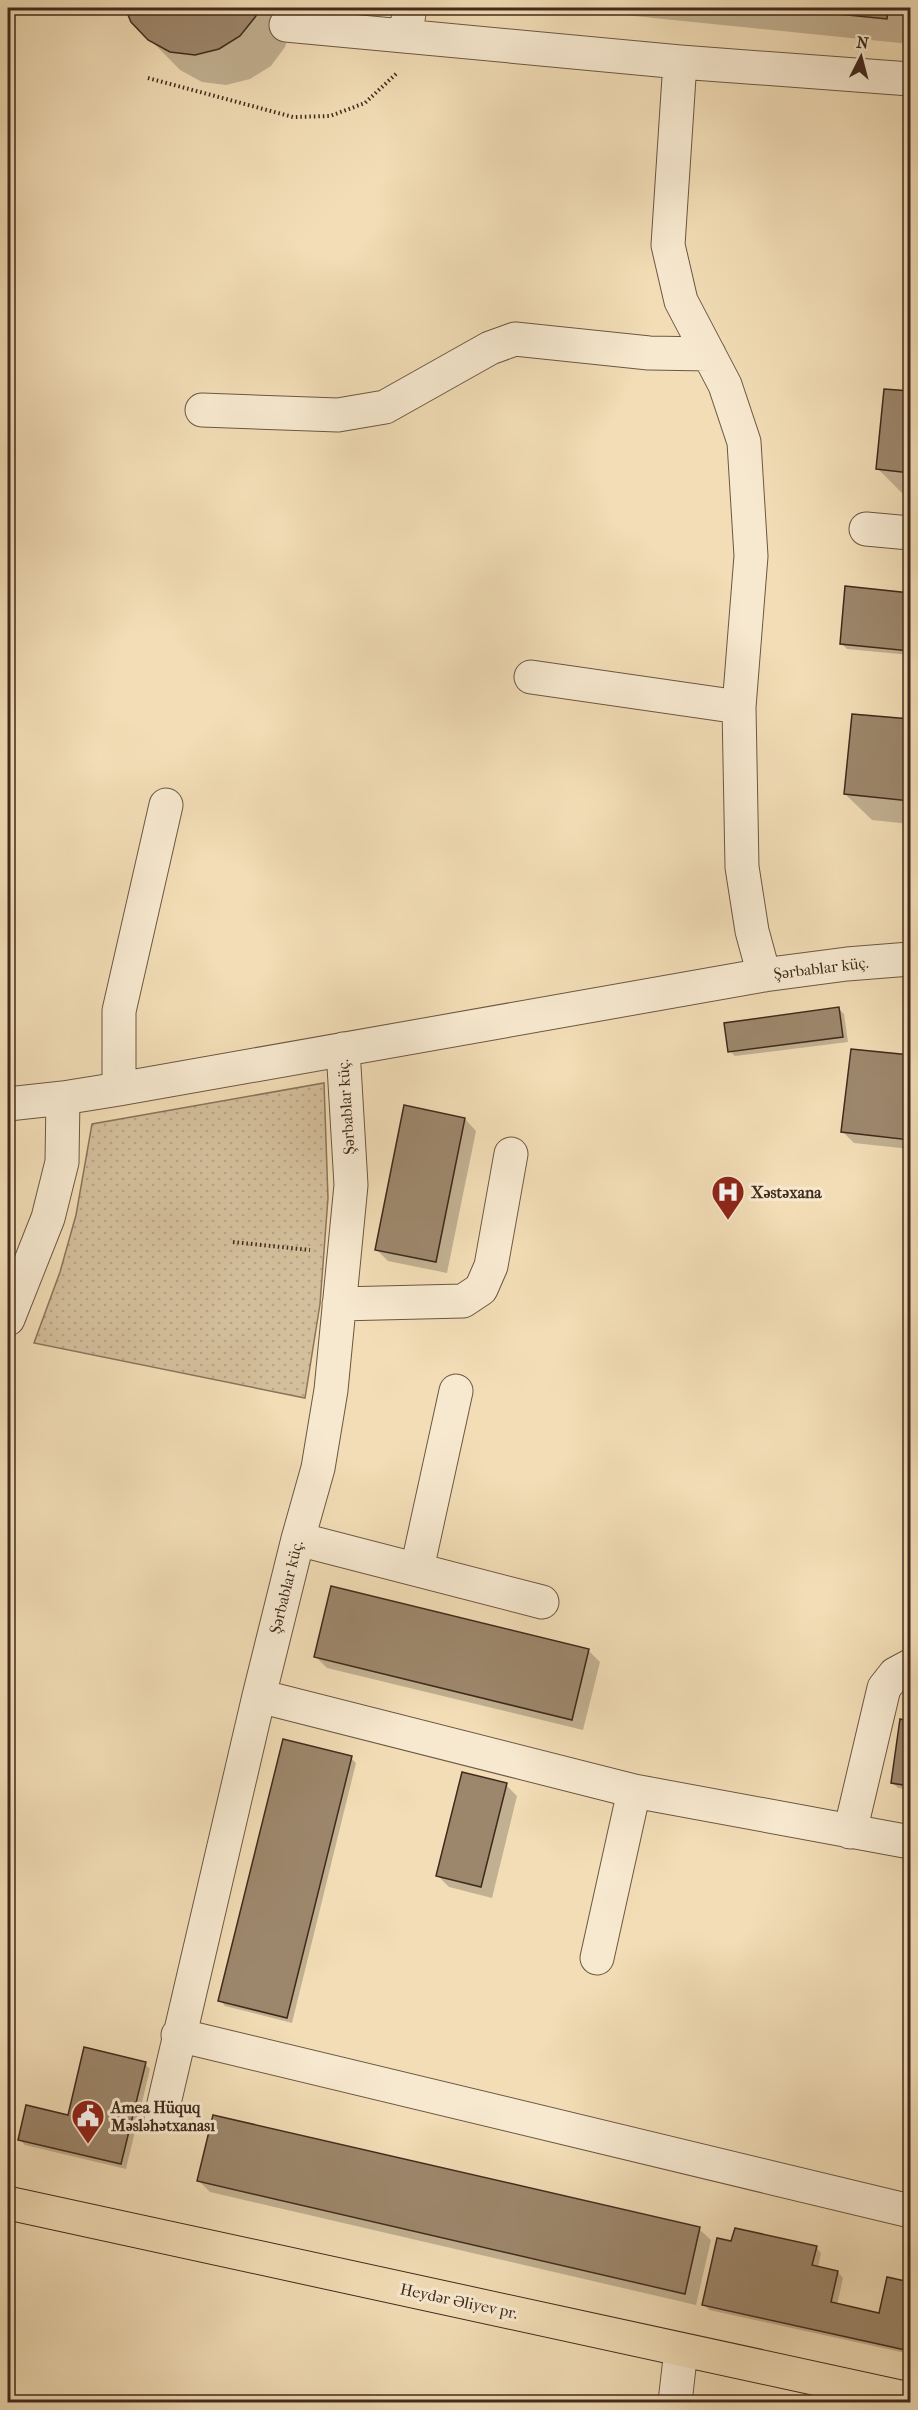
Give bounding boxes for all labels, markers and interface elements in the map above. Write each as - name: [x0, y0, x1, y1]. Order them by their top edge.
- north arrow: [831, 27, 891, 87]
- text: N: [855, 32, 870, 53]
- street label: Şərbablar küç.: [772, 953, 870, 983]
- street label: Şərbablar küç.: [333, 1059, 359, 1155]
- hospital icon: Xəstəxana: [710, 1174, 746, 1221]
- place label: Xəstəxana: [750, 1183, 822, 1202]
- street label: Şərbablar küç.: [265, 1538, 307, 1636]
- public building icon: Amea Hüquq Məsləhətxanası: [70, 2098, 106, 2145]
- place label: Amea Hüquq Məsləhətxanası: [110, 2098, 215, 2135]
- street label: Heydər Əliyev pr.: [398, 2279, 520, 2323]

